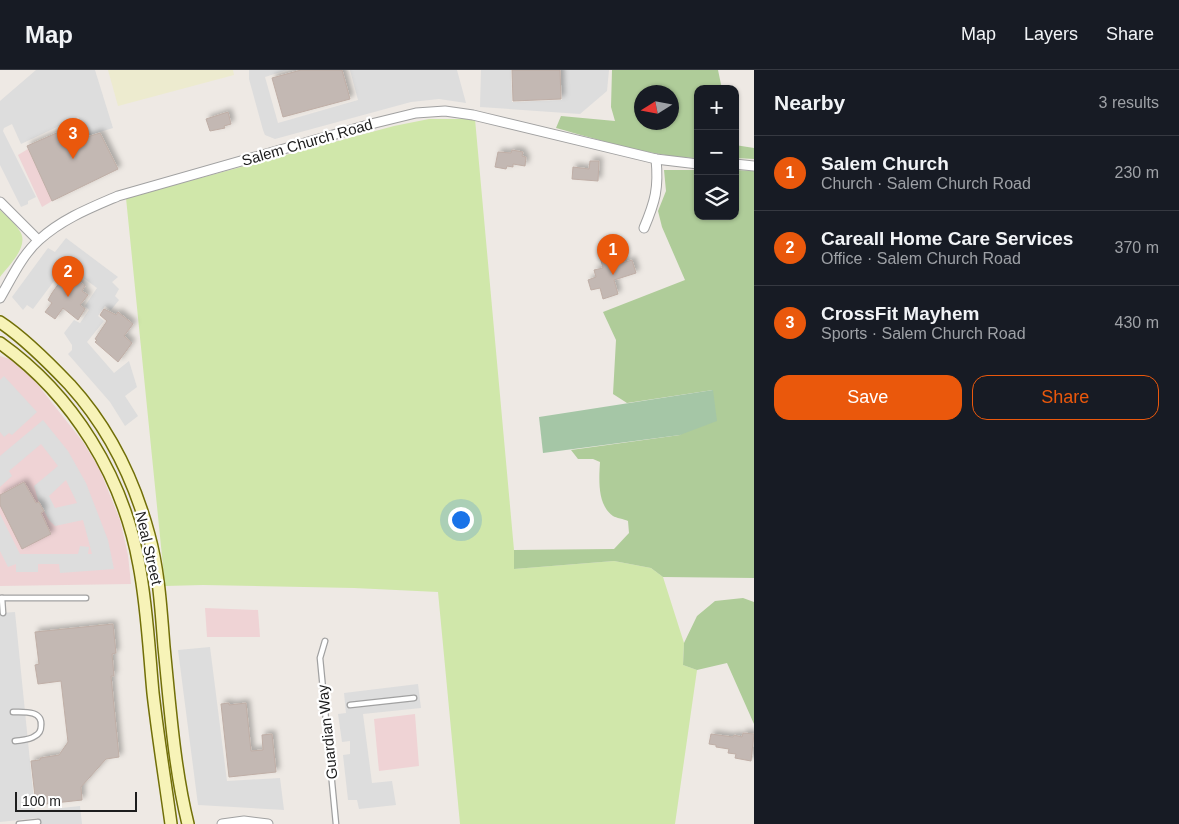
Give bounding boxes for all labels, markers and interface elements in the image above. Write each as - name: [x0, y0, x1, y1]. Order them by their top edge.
- text: Map: [25, 21, 73, 48]
- text: Map: [961, 24, 996, 44]
- text: Layers: [1024, 24, 1078, 44]
- text: Share: [1106, 24, 1154, 44]
- north arrow: [634, 85, 679, 130]
- map controls: [694, 85, 739, 220]
- button: +: [694, 85, 739, 130]
- text: Nearby: [774, 91, 845, 114]
- text: 3 results: [1099, 94, 1159, 111]
- street label: Salem Church Road: [240, 115, 374, 169]
- pin: 3: [57, 118, 89, 159]
- button: −: [694, 130, 739, 175]
- text: Salem Church: [821, 153, 949, 174]
- text: 1: [786, 164, 794, 181]
- text: 230 m: [1115, 164, 1159, 181]
- button: layers: [694, 175, 739, 220]
- text: Church · Salem Church Road: [821, 175, 1031, 192]
- text: Careall Home Care Services: [821, 228, 1073, 249]
- pin: 1: [597, 234, 629, 275]
- text: 2: [786, 239, 794, 256]
- text: 370 m: [1115, 239, 1159, 256]
- text: Office · Salem Church Road: [821, 250, 1021, 267]
- pin: 2: [52, 256, 84, 297]
- text: CrossFit Mayhem: [821, 303, 979, 324]
- text: 3: [786, 314, 794, 331]
- text: 430 m: [1115, 314, 1159, 331]
- text: Sports · Salem Church Road: [821, 325, 1026, 342]
- button: Save: [774, 375, 962, 420]
- button: Share: [972, 375, 1159, 420]
- your location: [448, 507, 474, 533]
- street label: Neal Street: [132, 510, 166, 587]
- street label: Guardian Way: [314, 683, 340, 780]
- scale bar: [15, 789, 138, 812]
- text: 100 m: [22, 793, 61, 809]

